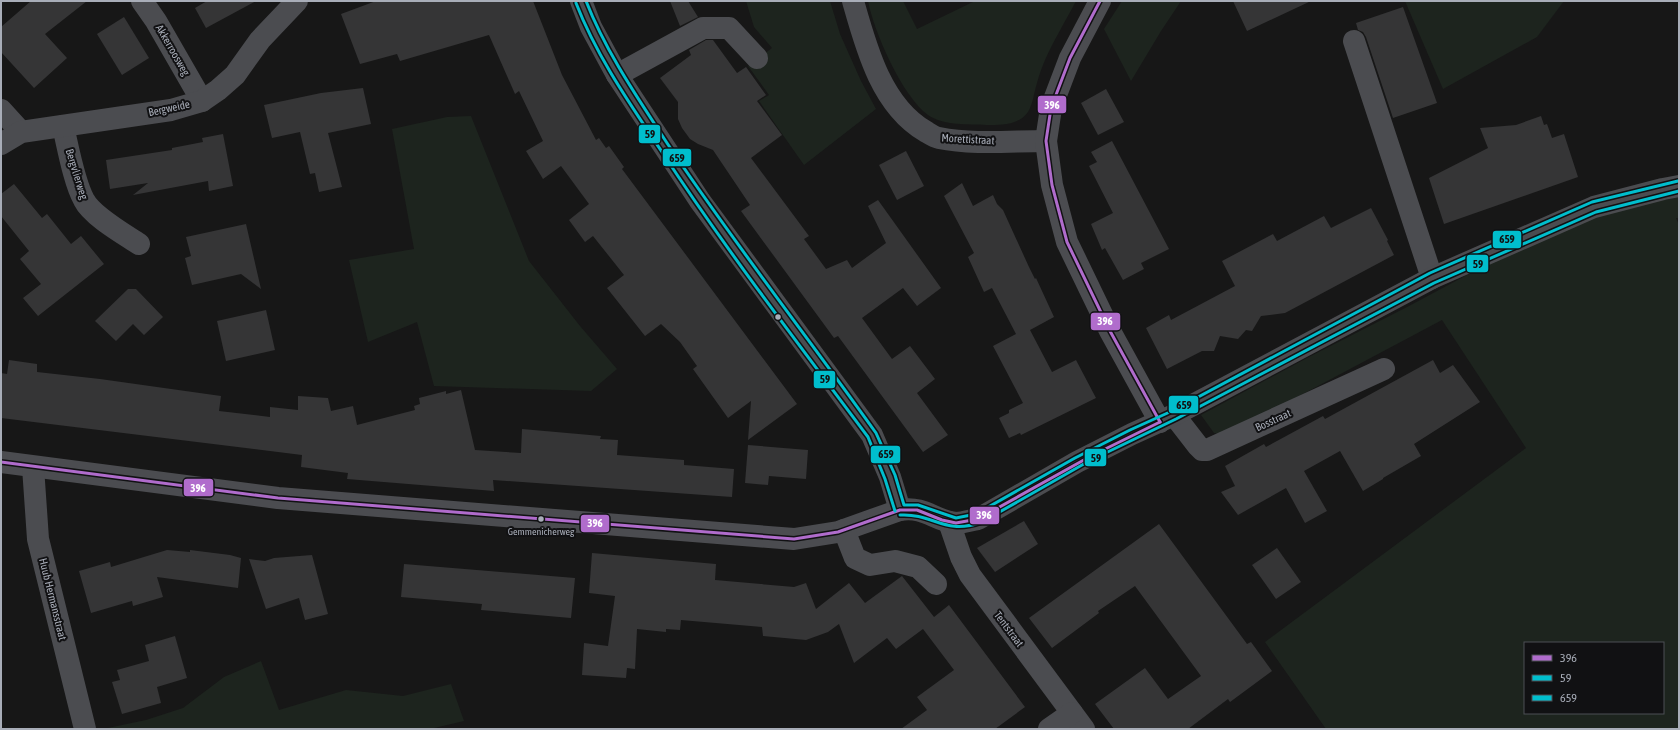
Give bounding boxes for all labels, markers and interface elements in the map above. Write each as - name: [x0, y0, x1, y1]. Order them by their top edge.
- street label: Akkerroosweg: [154, 22, 193, 78]
- line badge: 396: [1037, 95, 1067, 114]
- street label: Bergweide: [147, 98, 191, 118]
- text: 396: [1044, 99, 1060, 111]
- line badge: 59: [638, 124, 661, 144]
- text: 59: [645, 128, 655, 140]
- street label: Morettistraat: [941, 132, 995, 146]
- street label: Bergvlierweg: [64, 147, 90, 201]
- line badge: 659: [662, 148, 692, 167]
- text: 659: [669, 152, 685, 164]
- line badge: 659: [1492, 230, 1522, 249]
- text: 659: [1499, 233, 1515, 245]
- line badge: 59: [1466, 254, 1489, 273]
- text: 59: [1473, 258, 1483, 270]
- unlabelled marker: [773, 312, 783, 322]
- line badge: 396: [1090, 312, 1121, 331]
- text: 396: [1097, 315, 1113, 327]
- line badge: 59: [813, 370, 836, 389]
- text: 59: [820, 373, 830, 385]
- line badge: 659: [1168, 395, 1199, 414]
- text: 659: [1176, 399, 1192, 411]
- street label: Bosstraat: [1253, 407, 1293, 433]
- line badge: 659: [870, 445, 901, 464]
- text: 659: [878, 448, 894, 460]
- line badge: 59: [1084, 448, 1107, 467]
- text: 59: [1091, 452, 1101, 464]
- line badge: 396: [183, 478, 214, 497]
- text: 396: [190, 482, 206, 494]
- line badge: 396: [969, 506, 1000, 525]
- text: 396: [976, 509, 992, 521]
- marker: Gemmenicherweg: [536, 514, 546, 524]
- line badge: 396: [580, 514, 610, 533]
- text: 396: [587, 517, 603, 529]
- place label: Gemmenicherweg: [508, 526, 575, 537]
- street label: Huub Hermansstraat: [37, 557, 69, 641]
- street label: Tentstraat: [992, 609, 1026, 649]
- legend: [1524, 642, 1664, 714]
- text: 396: [1560, 651, 1577, 665]
- text: 59: [1560, 671, 1572, 685]
- text: 659: [1560, 691, 1577, 705]

